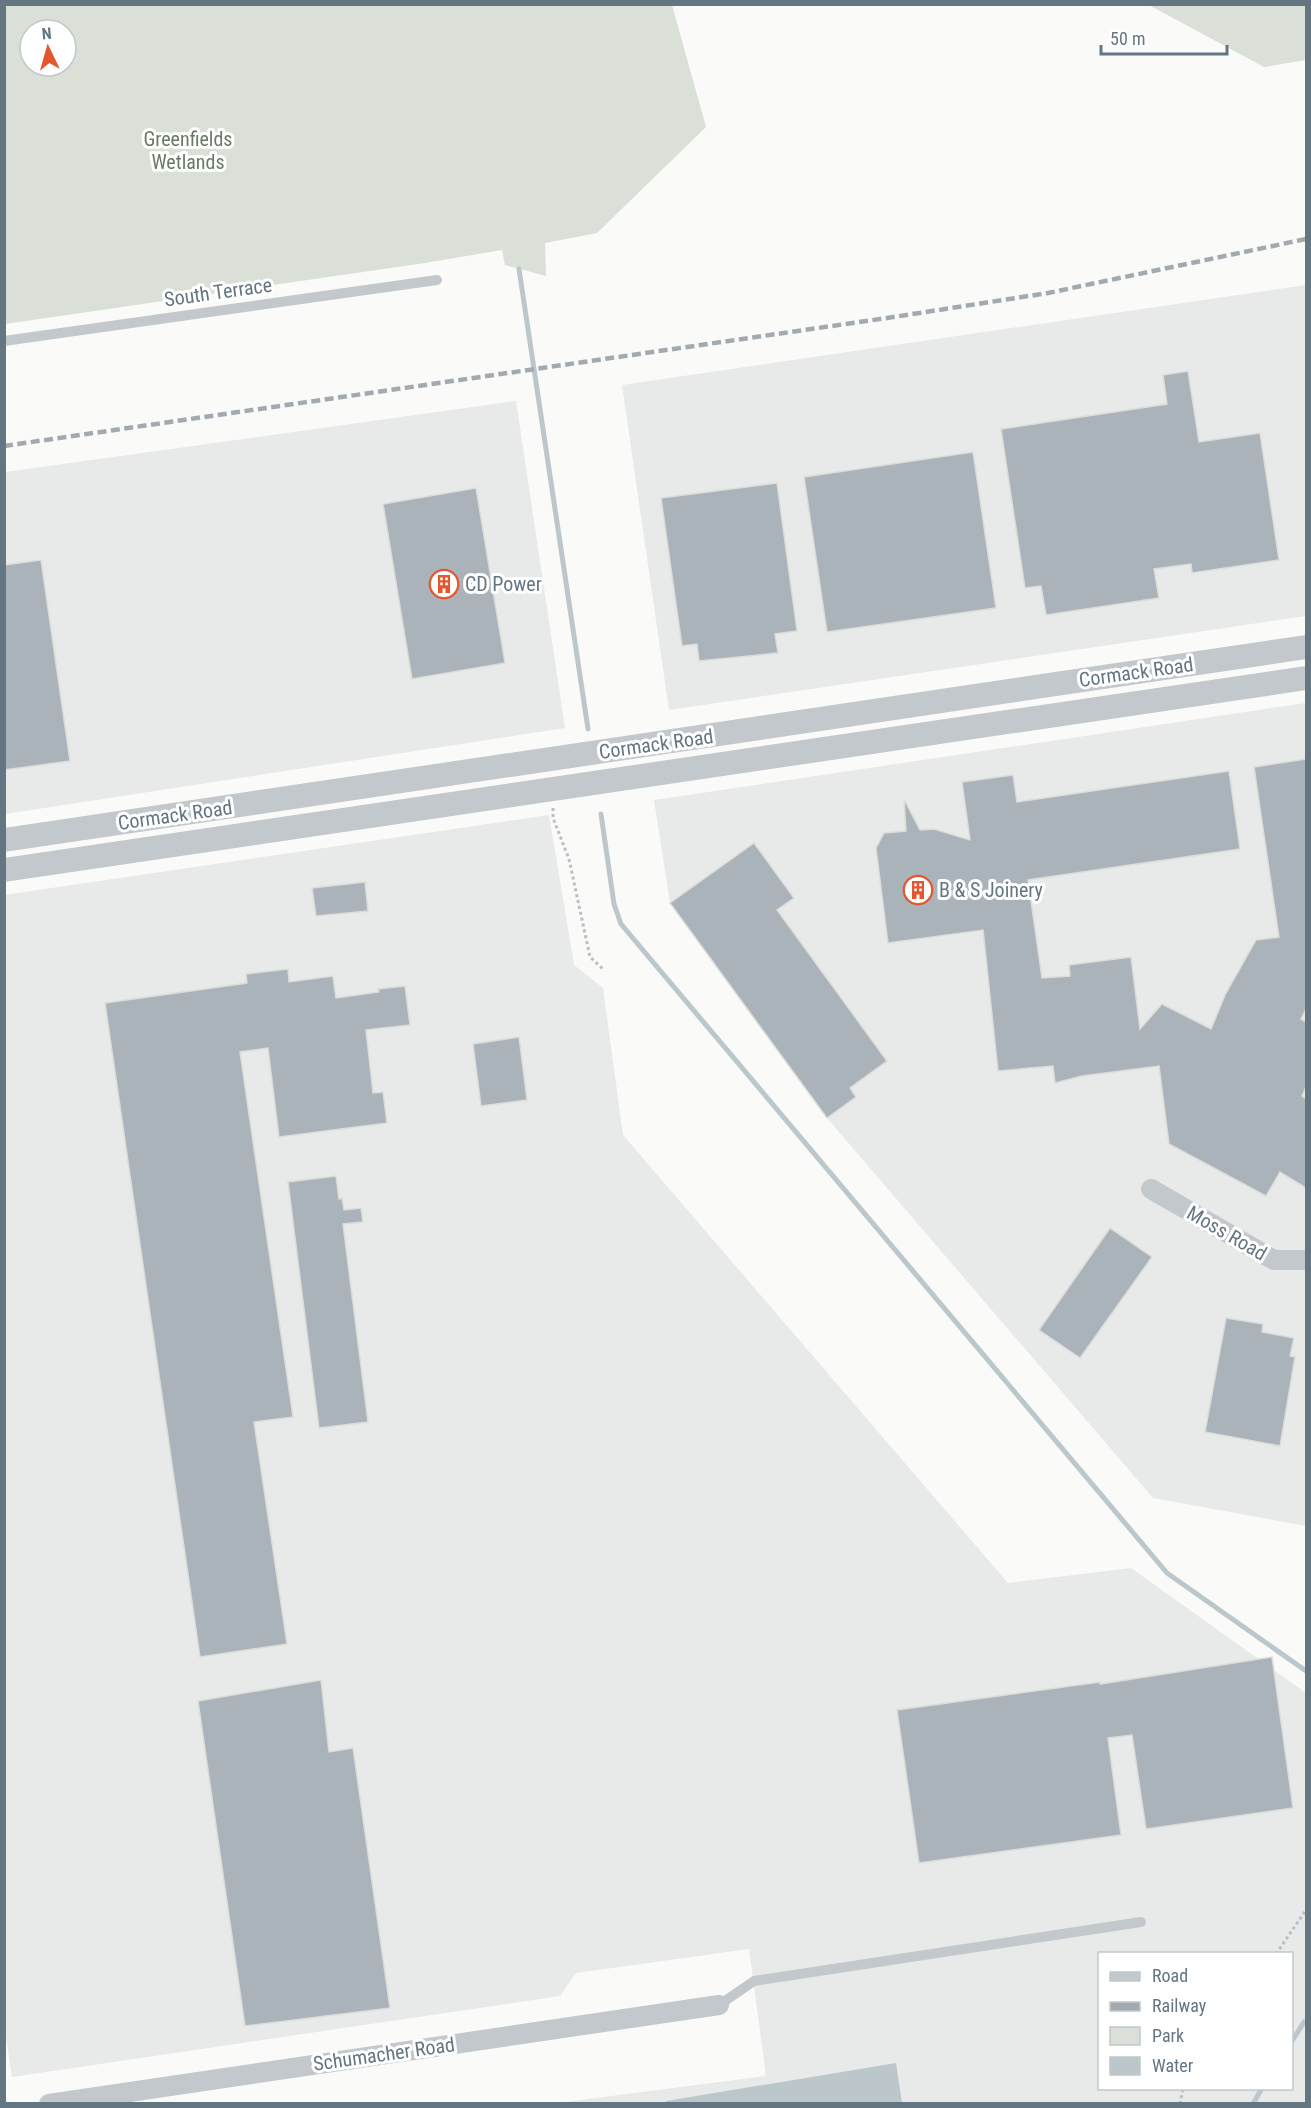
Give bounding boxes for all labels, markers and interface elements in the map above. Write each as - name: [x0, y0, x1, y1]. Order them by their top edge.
- north arrow: [18, 18, 78, 78]
- scale bar: [1101, 18, 1227, 56]
- text: N: [41, 24, 52, 43]
- text: 50 m: [1110, 28, 1145, 49]
- park label: Greenfields Wetlands: [144, 127, 232, 174]
- street label: South Terrace: [163, 273, 273, 311]
- building icon: CD Power: [428, 568, 460, 600]
- place label: CD Power: [465, 572, 542, 596]
- street label: Cormack Road: [1077, 652, 1195, 692]
- street label: Cormack Road: [597, 724, 715, 764]
- street label: Cormack Road: [116, 795, 234, 835]
- building icon: B & S Joinery: [902, 874, 934, 906]
- place label: B & S Joinery: [939, 878, 1043, 902]
- street label: Moss Road: [1183, 1201, 1271, 1265]
- legend: [1098, 1952, 1293, 2090]
- text: Road: [1152, 1965, 1188, 1986]
- text: Railway: [1152, 1995, 1207, 2016]
- text: Park: [1152, 2025, 1184, 2046]
- street label: Schumacher Road: [312, 2032, 456, 2076]
- text: Water: [1152, 2055, 1194, 2076]

